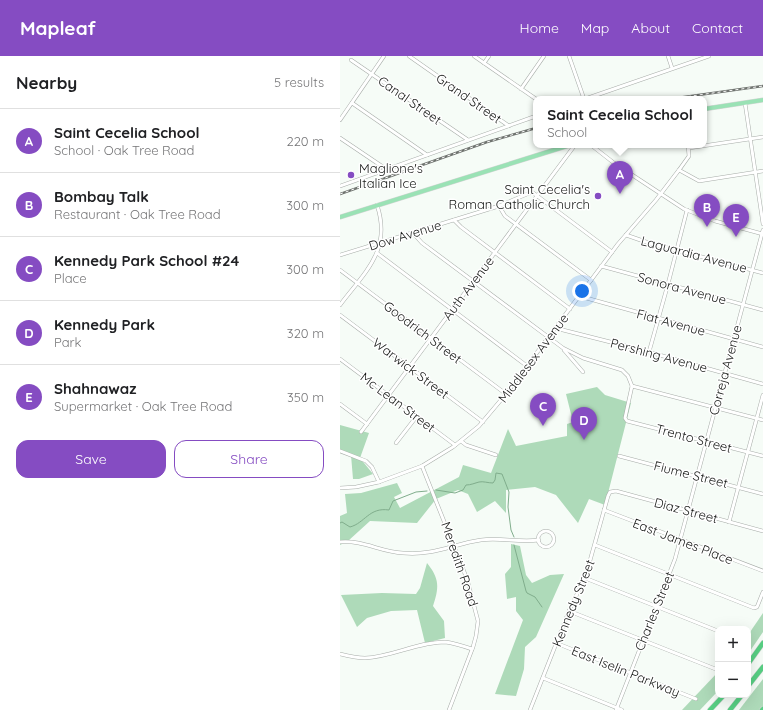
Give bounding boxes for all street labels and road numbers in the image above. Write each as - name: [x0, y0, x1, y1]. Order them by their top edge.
- street label: Grand Street: [433, 70, 505, 126]
- street label: Canal Street: [375, 72, 445, 128]
- street label: Dow Avenue: [367, 216, 443, 254]
- street label: Laguardia Avenue: [639, 232, 749, 276]
- street label: Auth Avenue: [439, 253, 497, 323]
- street label: Sonora Avenue: [636, 268, 728, 308]
- street label: Goodrich Street: [381, 297, 465, 367]
- street label: Fiat Avenue: [635, 305, 707, 339]
- street label: Middlesex Avenue: [494, 310, 572, 406]
- street label: Correja Avenue: [705, 323, 745, 417]
- street label: Warwick Street: [370, 334, 452, 402]
- street label: Pershing Avenue: [609, 334, 709, 376]
- street label: Mc Lean Street: [357, 369, 439, 435]
- street label: Trento Street: [654, 420, 734, 456]
- street label: Fiume Street: [652, 457, 730, 491]
- street label: Diaz Street: [652, 494, 720, 526]
- street label: East James Place: [631, 515, 735, 567]
- street label: Meredith Road: [438, 520, 482, 608]
- street label: Kennedy Street: [548, 557, 598, 649]
- street label: Charles Street: [631, 569, 677, 653]
- street label: East Iselin Parkway: [569, 642, 683, 700]

